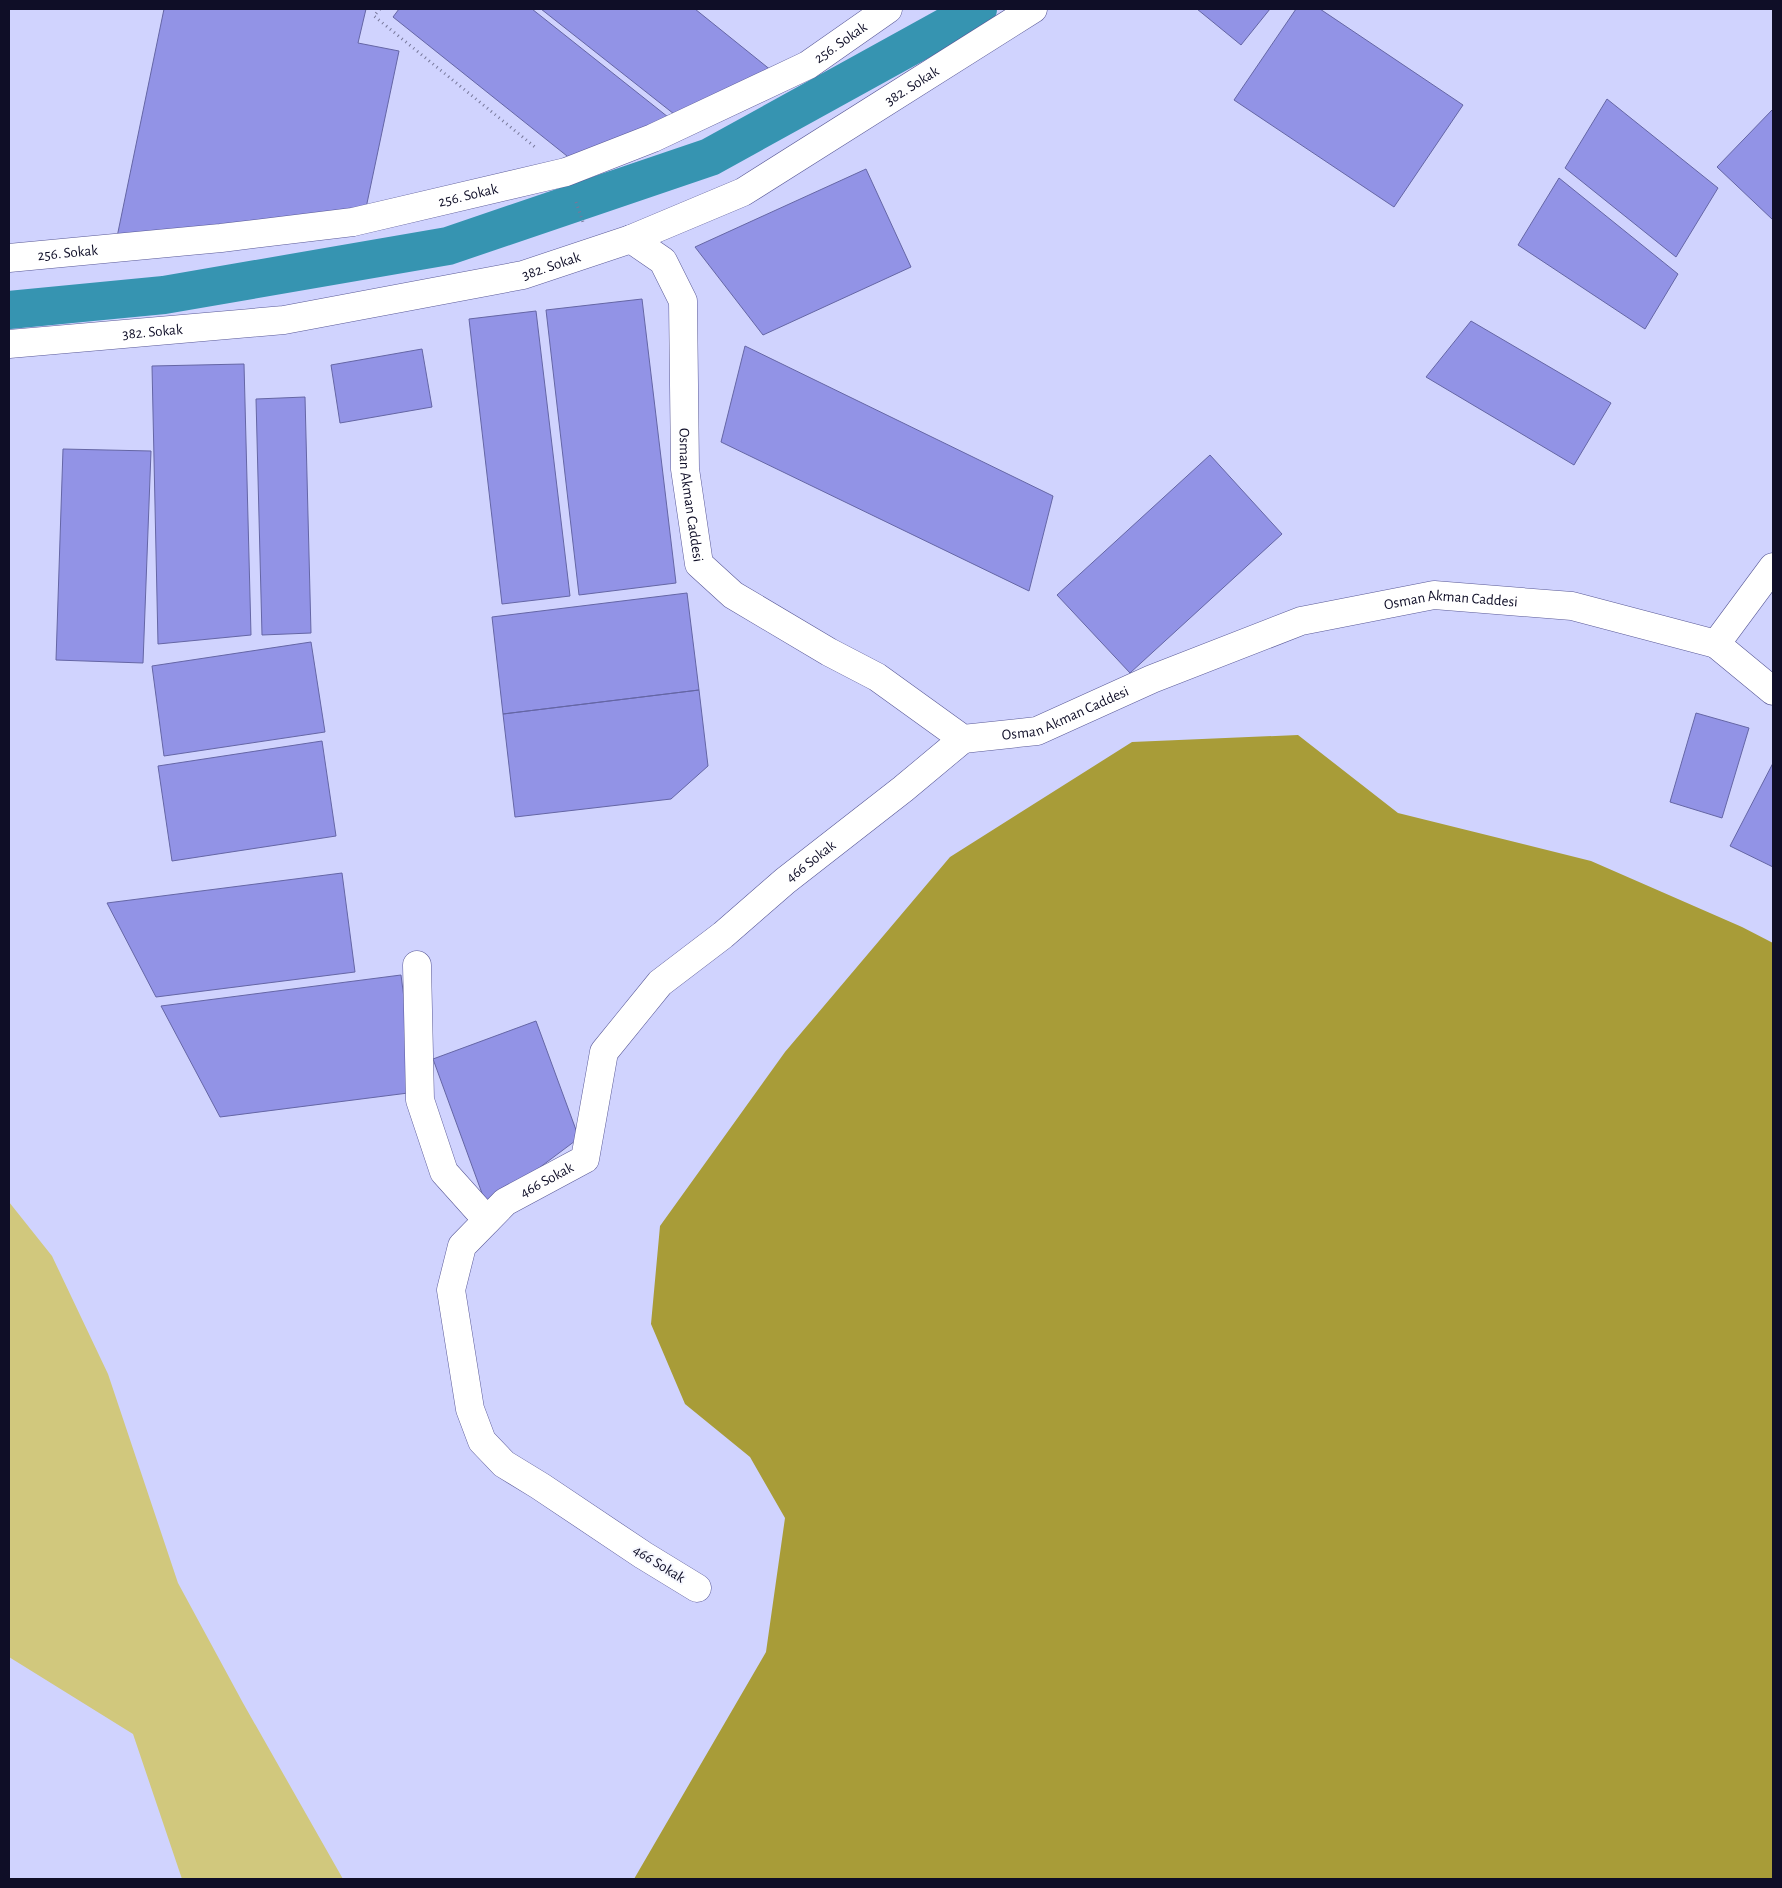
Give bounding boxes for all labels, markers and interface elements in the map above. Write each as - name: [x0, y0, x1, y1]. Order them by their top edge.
- street label: 256. Sokak: [811, 19, 870, 66]
- street label: 382. Sokak: [882, 63, 941, 108]
- street label: 256. Sokak: [437, 181, 499, 209]
- street label: 256. Sokak: [37, 242, 99, 263]
- street label: 382. Sokak: [520, 249, 582, 282]
- street label: 382. Sokak: [122, 321, 183, 342]
- street label: Osman Akman Caddesi: [677, 428, 706, 563]
- street label: Osman Akman Caddesi: [1383, 587, 1518, 612]
- street label: Osman Akman Caddesi: [1001, 683, 1131, 742]
- street label: 466 Sokak: [783, 837, 838, 885]
- street label: 466 Sokak: [517, 1159, 576, 1200]
- street label: 466 Sokak: [630, 1542, 688, 1586]

